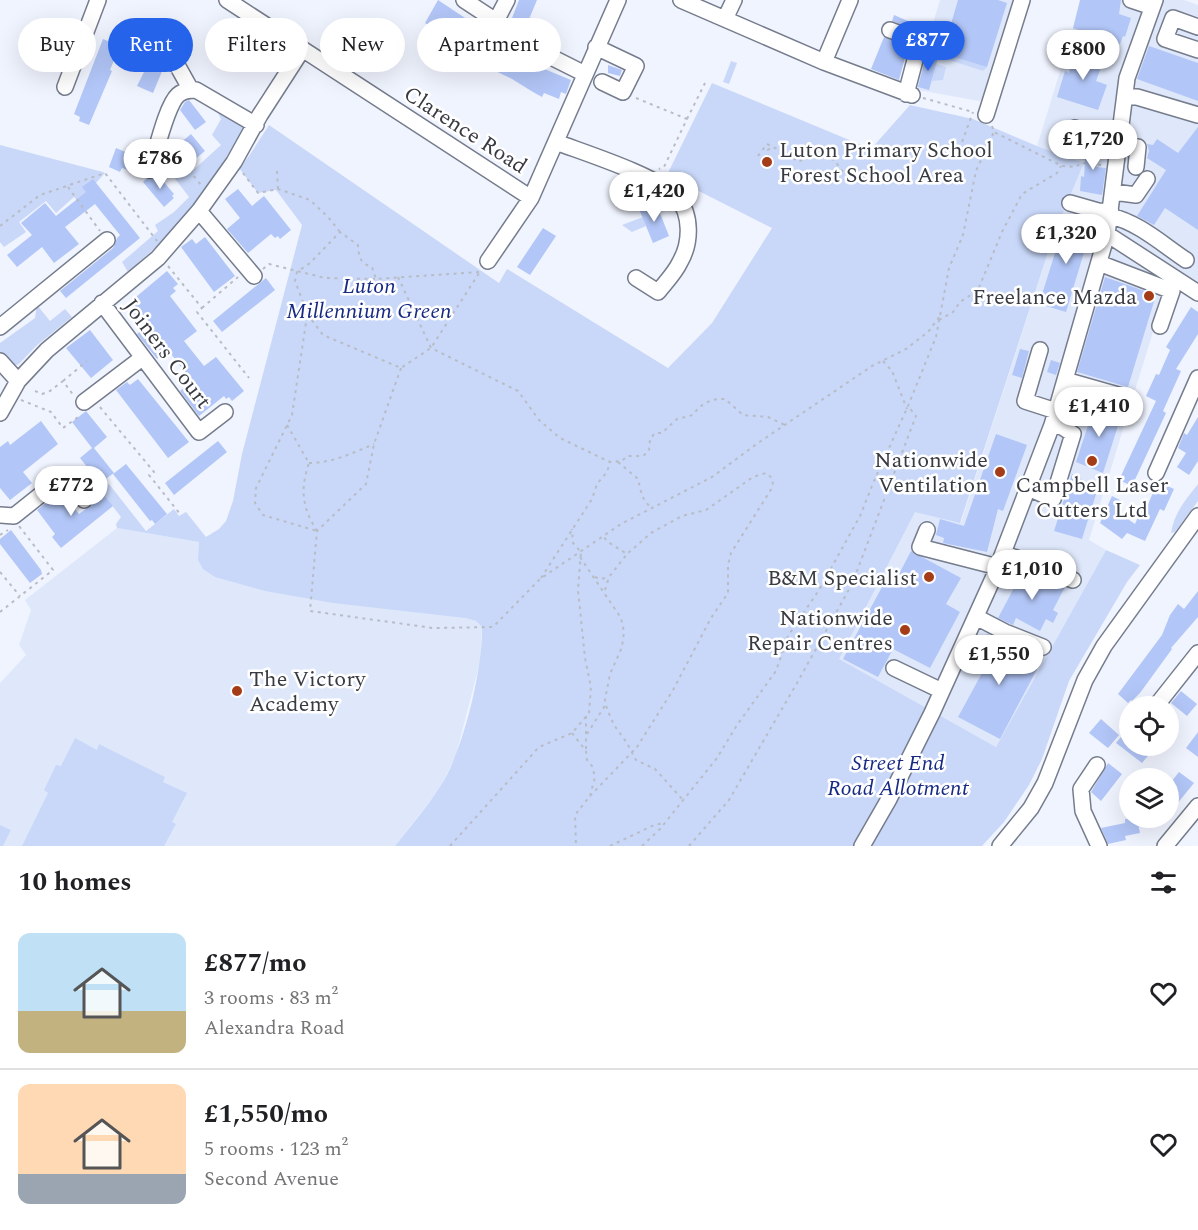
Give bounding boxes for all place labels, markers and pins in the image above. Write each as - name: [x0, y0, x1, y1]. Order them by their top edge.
- pin: £877: [892, 21, 964, 72]
- pin: £800: [1047, 30, 1119, 81]
- pin: £1,720: [1044, 120, 1142, 171]
- place label: Luton Primary School Forest School Area: [779, 134, 993, 192]
- pin: £786: [124, 139, 196, 190]
- marker: Luton Primary School Forest School Area: [760, 155, 774, 169]
- pin: £1,420: [605, 172, 703, 223]
- pin: £1,320: [1017, 214, 1115, 265]
- place label: Freelance Mazda: [972, 281, 1137, 314]
- marker: Freelance Mazda: [1142, 289, 1156, 303]
- pin: £1,410: [1050, 387, 1148, 438]
- place label: Nationwide Ventilation: [874, 444, 988, 502]
- marker: Campbell Laser Cutters Ltd: [1085, 454, 1099, 468]
- marker: Nationwide Ventilation: [993, 465, 1007, 479]
- pin: £772: [35, 466, 107, 517]
- place label: Campbell Laser Cutters Ltd: [1015, 469, 1169, 527]
- pin: £1,010: [983, 550, 1081, 601]
- place label: B&M Specialist: [767, 562, 917, 595]
- marker: B&M Specialist: [922, 570, 936, 584]
- place label: Nationwide Repair Centres: [747, 602, 893, 660]
- marker: Nationwide Repair Centres: [898, 623, 912, 637]
- pin: £1,550: [950, 635, 1048, 686]
- place label: The Victory Academy: [249, 663, 367, 721]
- marker: The Victory Academy: [230, 684, 244, 698]

